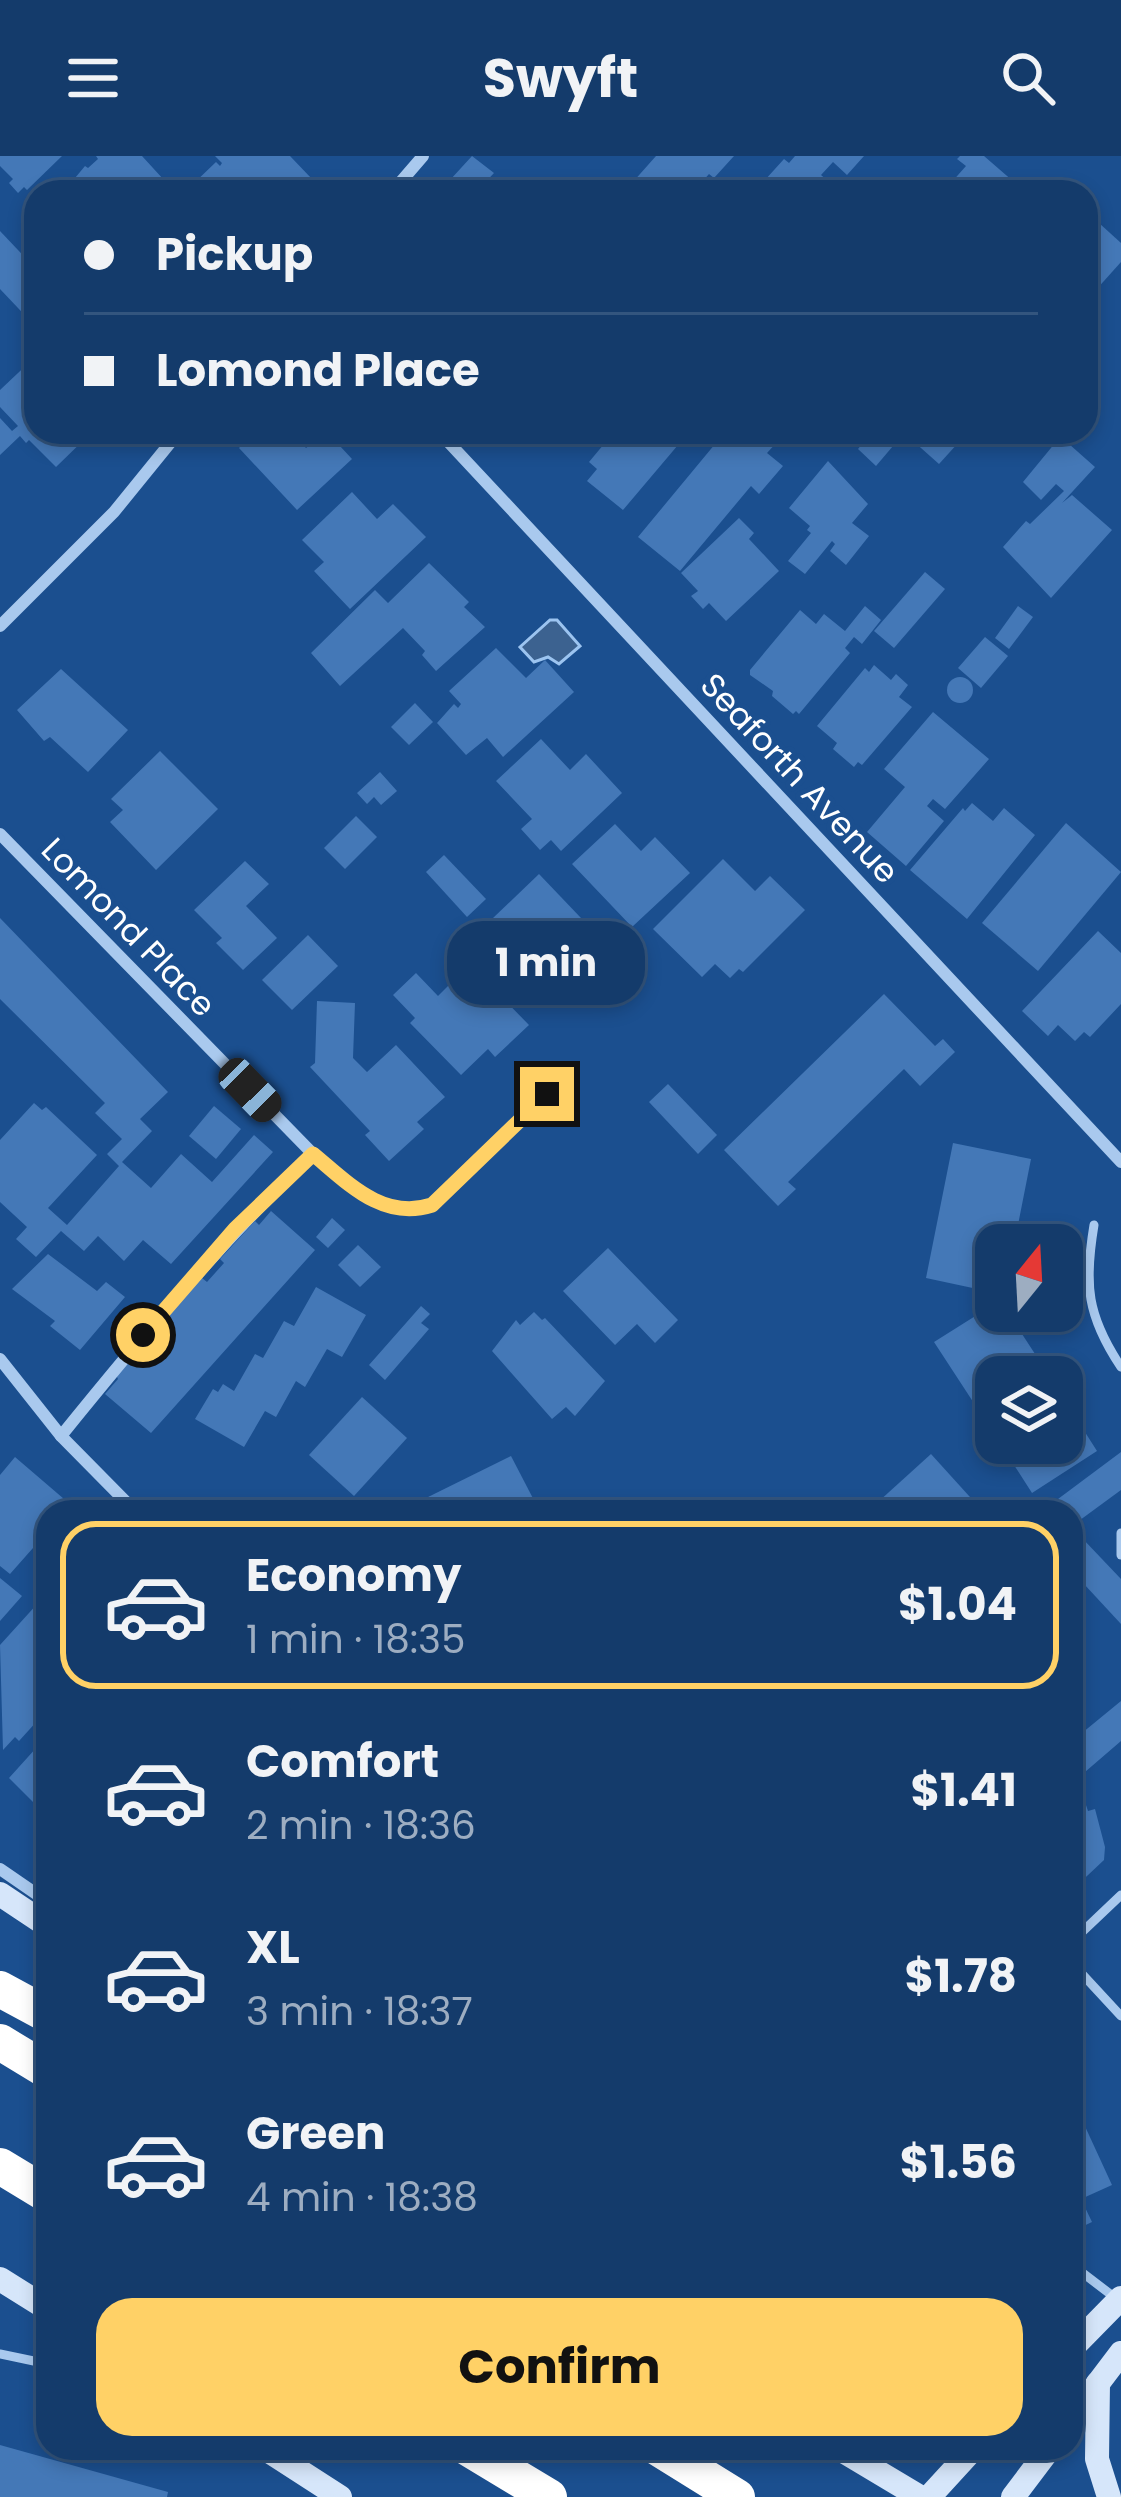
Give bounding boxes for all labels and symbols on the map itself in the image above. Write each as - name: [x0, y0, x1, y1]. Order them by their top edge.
- street label: Seaforth Avenue: [690, 663, 910, 894]
- street label: Lomond Place: [31, 827, 226, 1027]
- callout: 1 min: [448, 920, 646, 1004]
- car: [212, 1052, 288, 1128]
- route end: [520, 1067, 574, 1121]
- north arrow: [975, 1224, 1083, 1332]
- route start: [116, 1308, 170, 1362]

